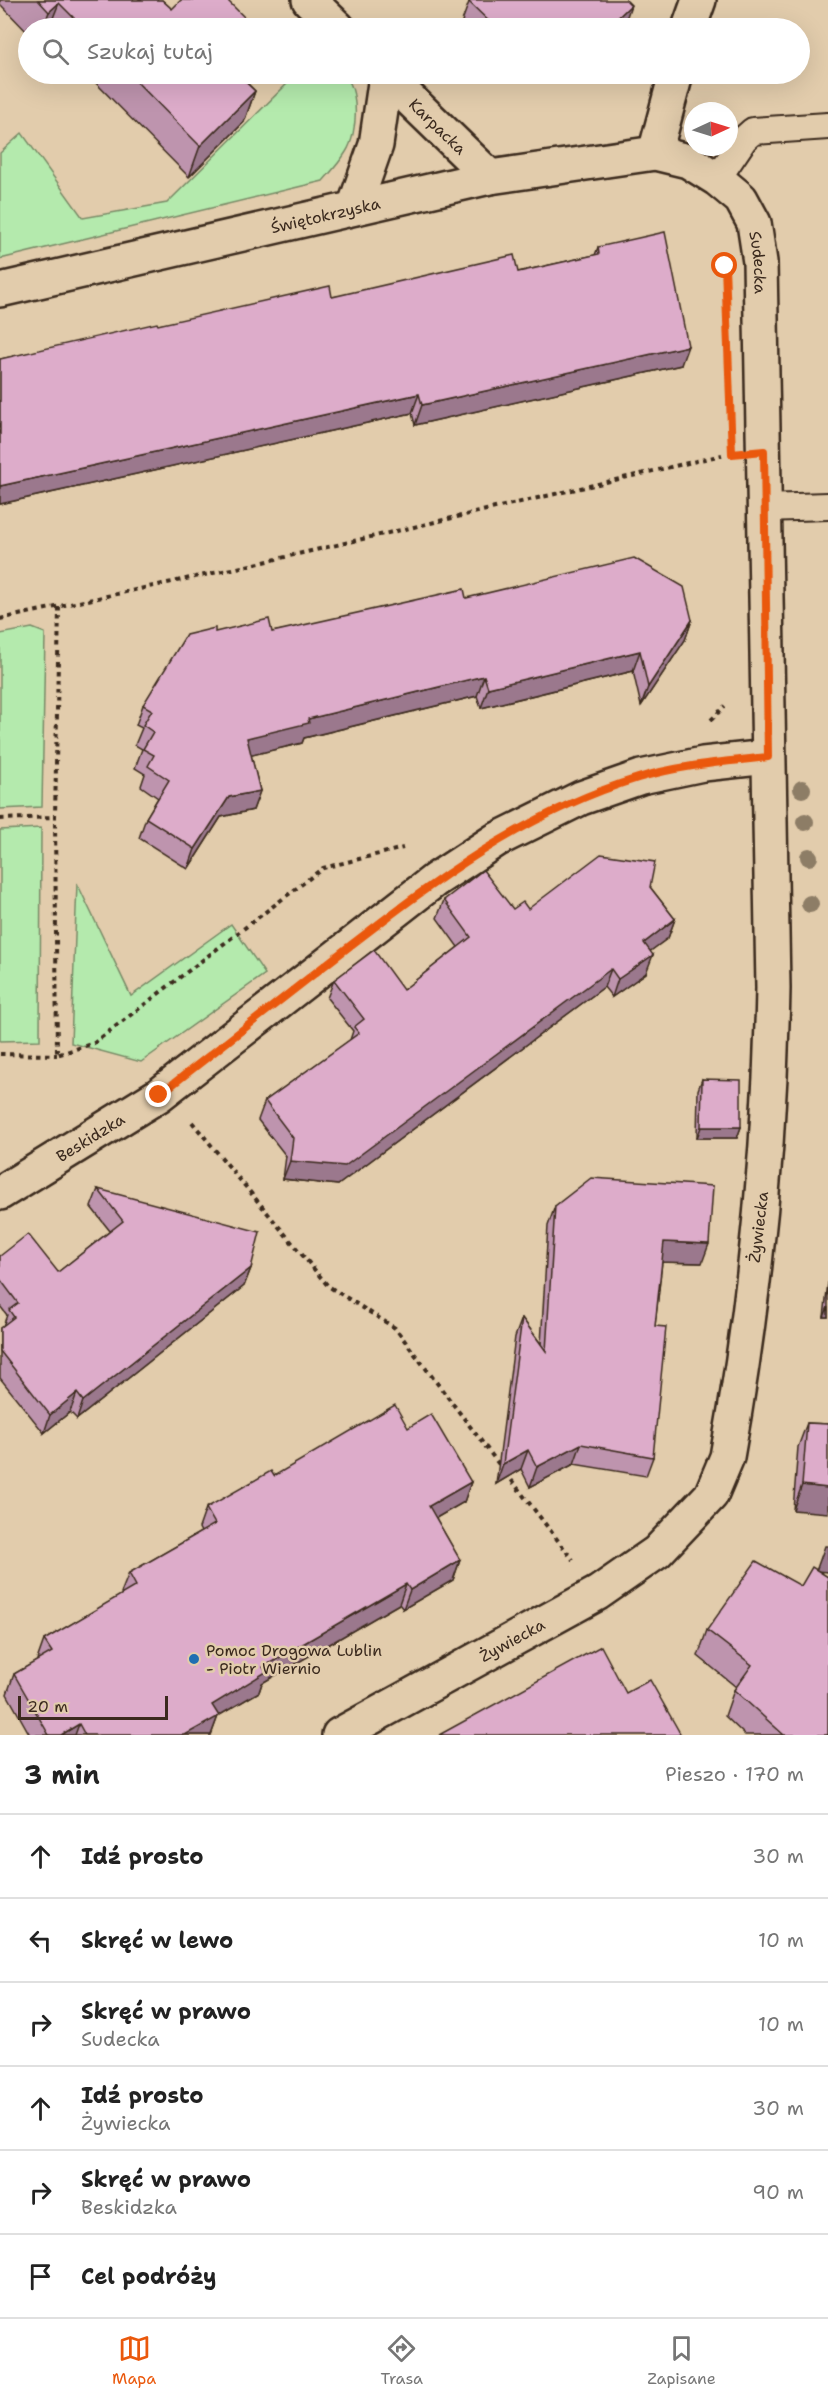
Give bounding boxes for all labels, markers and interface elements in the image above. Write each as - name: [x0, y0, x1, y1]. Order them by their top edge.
- search box: [18, 18, 810, 84]
- icon: search: [39, 35, 72, 68]
- text: Szukaj tutaj: [87, 37, 213, 66]
- street label: Karpacka: [404, 94, 471, 159]
- north arrow: [684, 102, 738, 156]
- street label: Świętokrzyska: [269, 193, 382, 238]
- street label: Sudecka: [744, 230, 771, 294]
- route start: [711, 252, 737, 278]
- route end: [145, 1081, 171, 1107]
- street label: Beskidzka: [52, 1109, 129, 1167]
- street label: Żywiecka: [744, 1190, 773, 1264]
- street label: Żywiecka: [476, 1614, 549, 1667]
- place label: Pomoc Drogowa Lublin - Piotr Wiernio: [206, 1640, 382, 1679]
- marker: Pomoc Drogowa Lublin - Piotr Wiernio: [187, 1652, 201, 1666]
- scale bar: [18, 1693, 168, 1720]
- text: 20 m: [27, 1696, 68, 1717]
- text: 3 min: [24, 1757, 100, 1792]
- text: Pieszo · 170 m: [665, 1761, 804, 1787]
- icon: ahead: [24, 1840, 57, 1873]
- text: Idź prosto: [81, 1842, 204, 1871]
- text: 30 m: [752, 1843, 804, 1869]
- icon: left: [24, 1924, 57, 1957]
- text: Skręć w lewo: [81, 1926, 233, 1955]
- text: 10 m: [758, 1927, 804, 1953]
- text: Skręć w prawo: [81, 1997, 251, 2026]
- icon: right: [24, 2008, 57, 2041]
- text: 10 m: [758, 2011, 804, 2037]
- text: Sudecka: [81, 2026, 160, 2052]
- text: Idź prosto: [81, 2081, 204, 2110]
- icon: ahead: [24, 2092, 57, 2125]
- text: 30 m: [752, 2095, 804, 2121]
- text: Żywiecka: [81, 2110, 171, 2136]
- text: Skręć w prawo: [81, 2165, 251, 2194]
- icon: right: [24, 2176, 57, 2209]
- text: 90 m: [752, 2179, 804, 2205]
- text: Beskidzka: [81, 2194, 177, 2220]
- icon: arrive: [24, 2260, 57, 2293]
- text: Cel podróży: [81, 2262, 217, 2291]
- tab: Mapa: [112, 2332, 156, 2389]
- tab: Trasa: [380, 2332, 423, 2389]
- tab: Zapisane: [647, 2332, 716, 2389]

